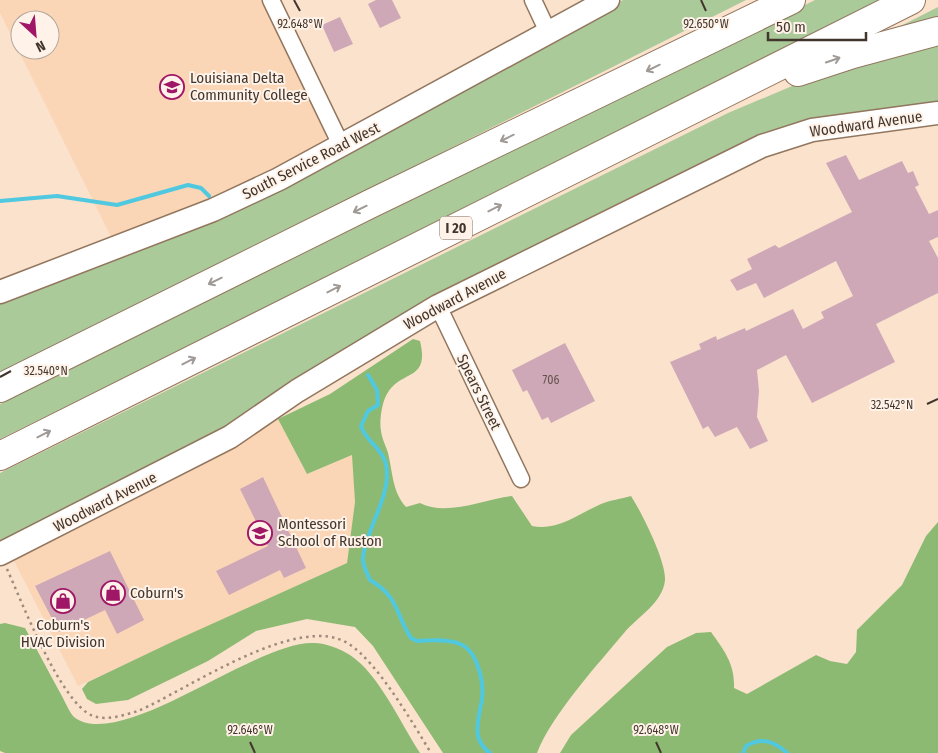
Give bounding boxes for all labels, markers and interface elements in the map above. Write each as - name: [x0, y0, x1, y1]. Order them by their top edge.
- north arrow: [10, 10, 60, 60]
- scale bar: [768, 10, 866, 42]
- text: 92.648°W: [277, 17, 323, 31]
- text: 92.650°W: [683, 17, 729, 31]
- text: 50 m: [776, 18, 806, 36]
- text: N: [33, 37, 48, 56]
- one-way arrow: [825, 55, 841, 64]
- one-way arrow: [646, 64, 661, 73]
- place label: Louisiana Delta Community College: [190, 69, 308, 104]
- school or university icon: Louisiana Delta Community College: [159, 74, 185, 100]
- street label: Woodward Avenue: [809, 107, 923, 141]
- street label: South Service Road West: [239, 119, 383, 203]
- one-way arrow: [500, 134, 515, 143]
- one-way arrow: [487, 203, 502, 212]
- one-way arrow: [353, 205, 368, 214]
- road number: I 20: [440, 217, 472, 240]
- street label: Woodward Avenue: [401, 264, 509, 334]
- one-way arrow: [208, 277, 223, 286]
- one-way arrow: [326, 283, 341, 293]
- street label: Spears Street: [453, 351, 505, 433]
- one-way arrow: [181, 356, 196, 365]
- text: 32.540°N: [24, 364, 68, 378]
- house number: 706: [543, 373, 560, 387]
- text: 32.542°N: [871, 398, 913, 412]
- one-way arrow: [36, 429, 51, 439]
- street label: Woodward Avenue: [50, 468, 160, 536]
- place label: Montessori School of Ruston: [278, 515, 382, 550]
- school or university icon: Montessori School of Ruston: [247, 520, 273, 546]
- shop icon: Coburn's: [100, 580, 126, 606]
- place label: Coburn's: [130, 584, 183, 602]
- shop icon: Coburn's HVAC Division: [50, 588, 76, 614]
- place label: Coburn's HVAC Division: [21, 616, 105, 651]
- text: 92.646°W: [227, 723, 273, 737]
- text: 92.648°W: [633, 723, 679, 737]

